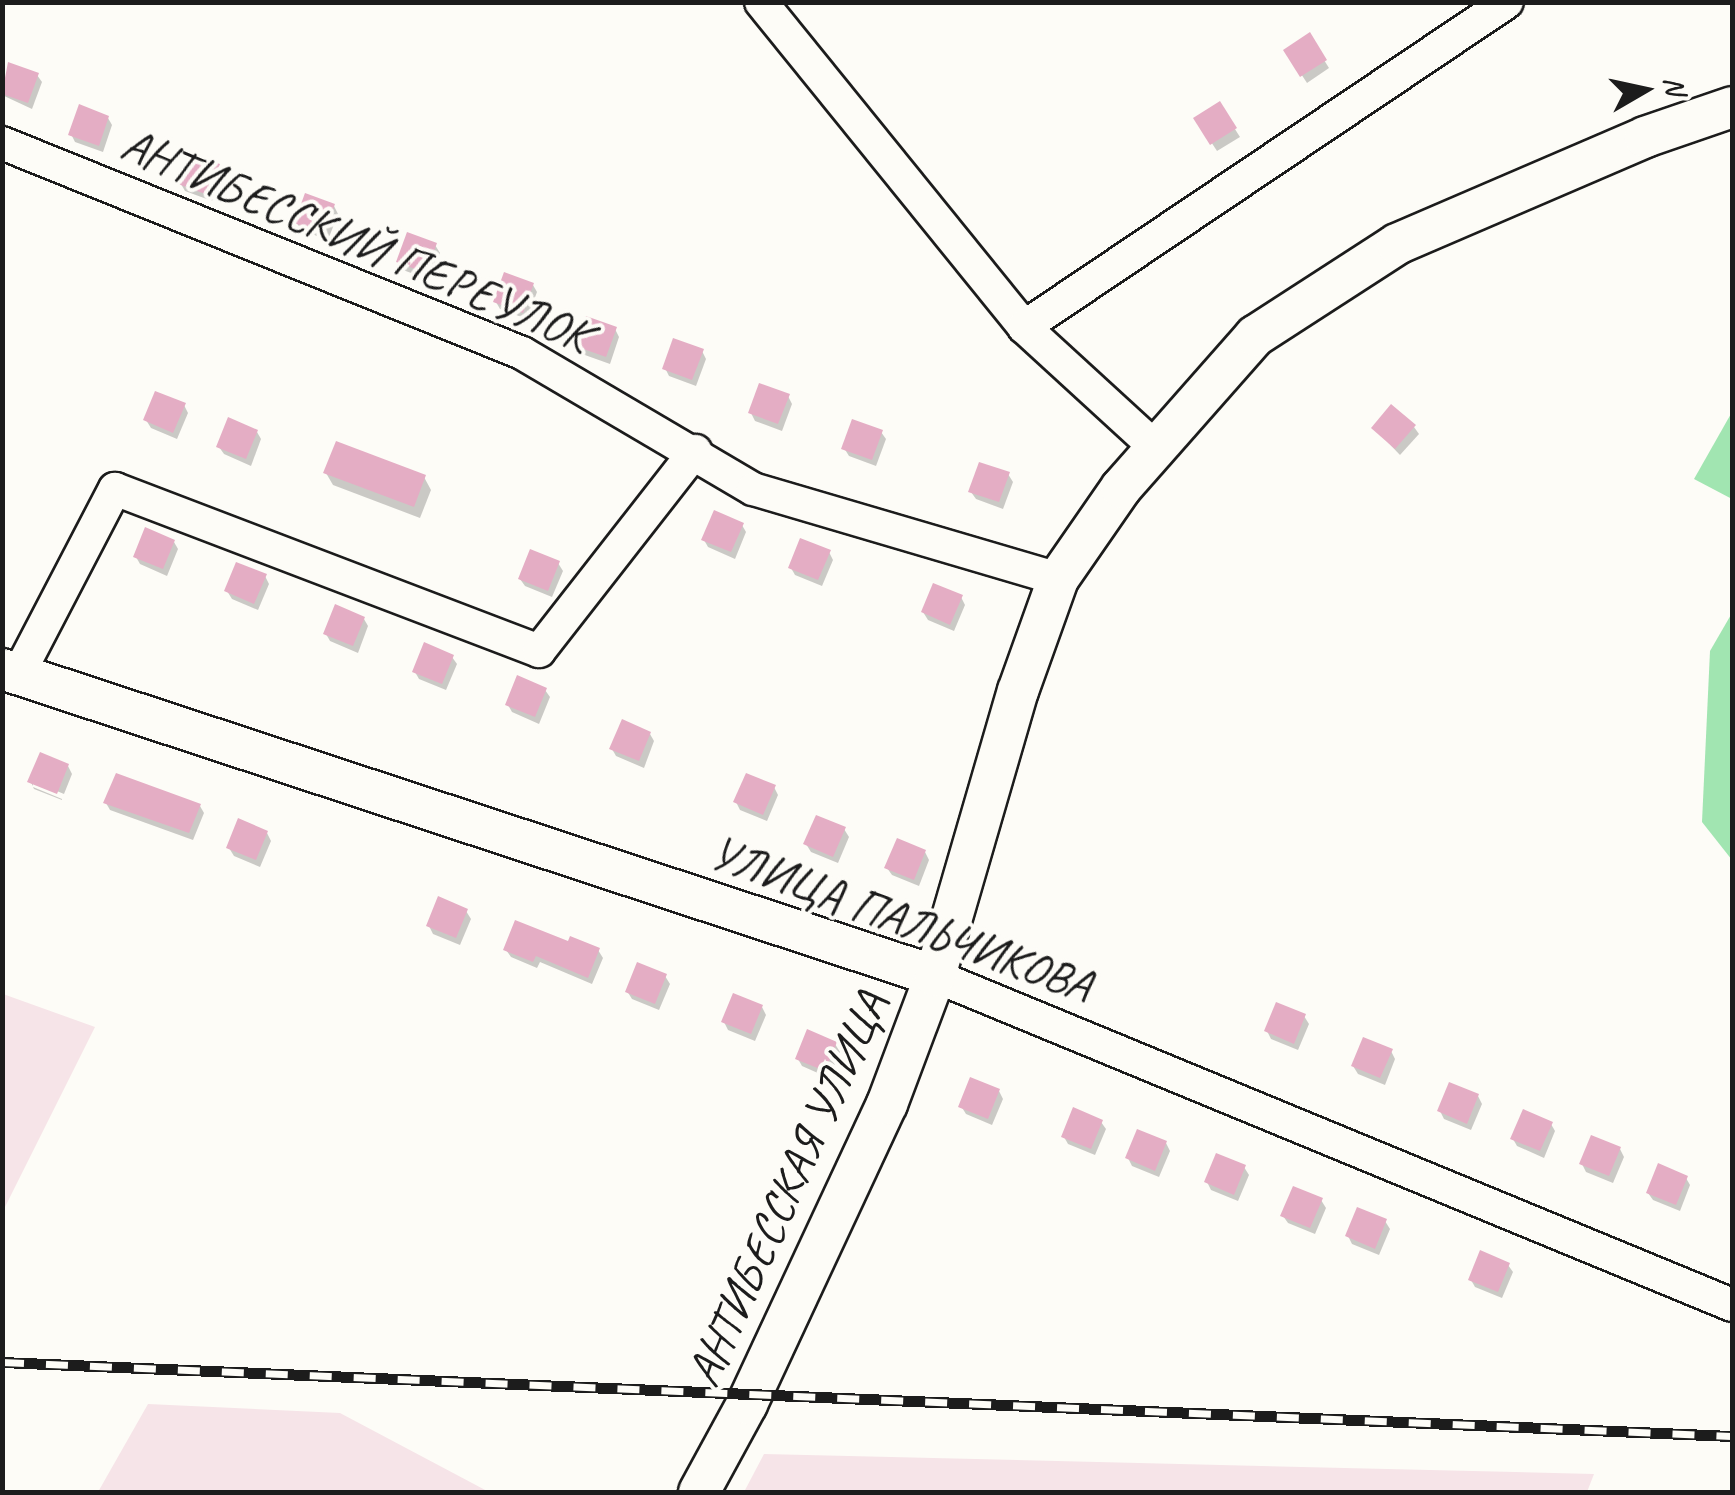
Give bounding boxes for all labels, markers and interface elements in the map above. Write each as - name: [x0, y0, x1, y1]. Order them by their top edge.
- north arrow: [1595, 40, 1695, 140]
- text: N: [1656, 74, 1694, 97]
- street label: АНТИБЕССКИЙ ПЕРЕУЛОК: [113, 115, 599, 365]
- street label: УЛИЦА ПАЛЬЧИКОВА: [702, 823, 1100, 1015]
- street label: АНТИБЕССКАЯ УЛИЦА: [675, 984, 899, 1394]

